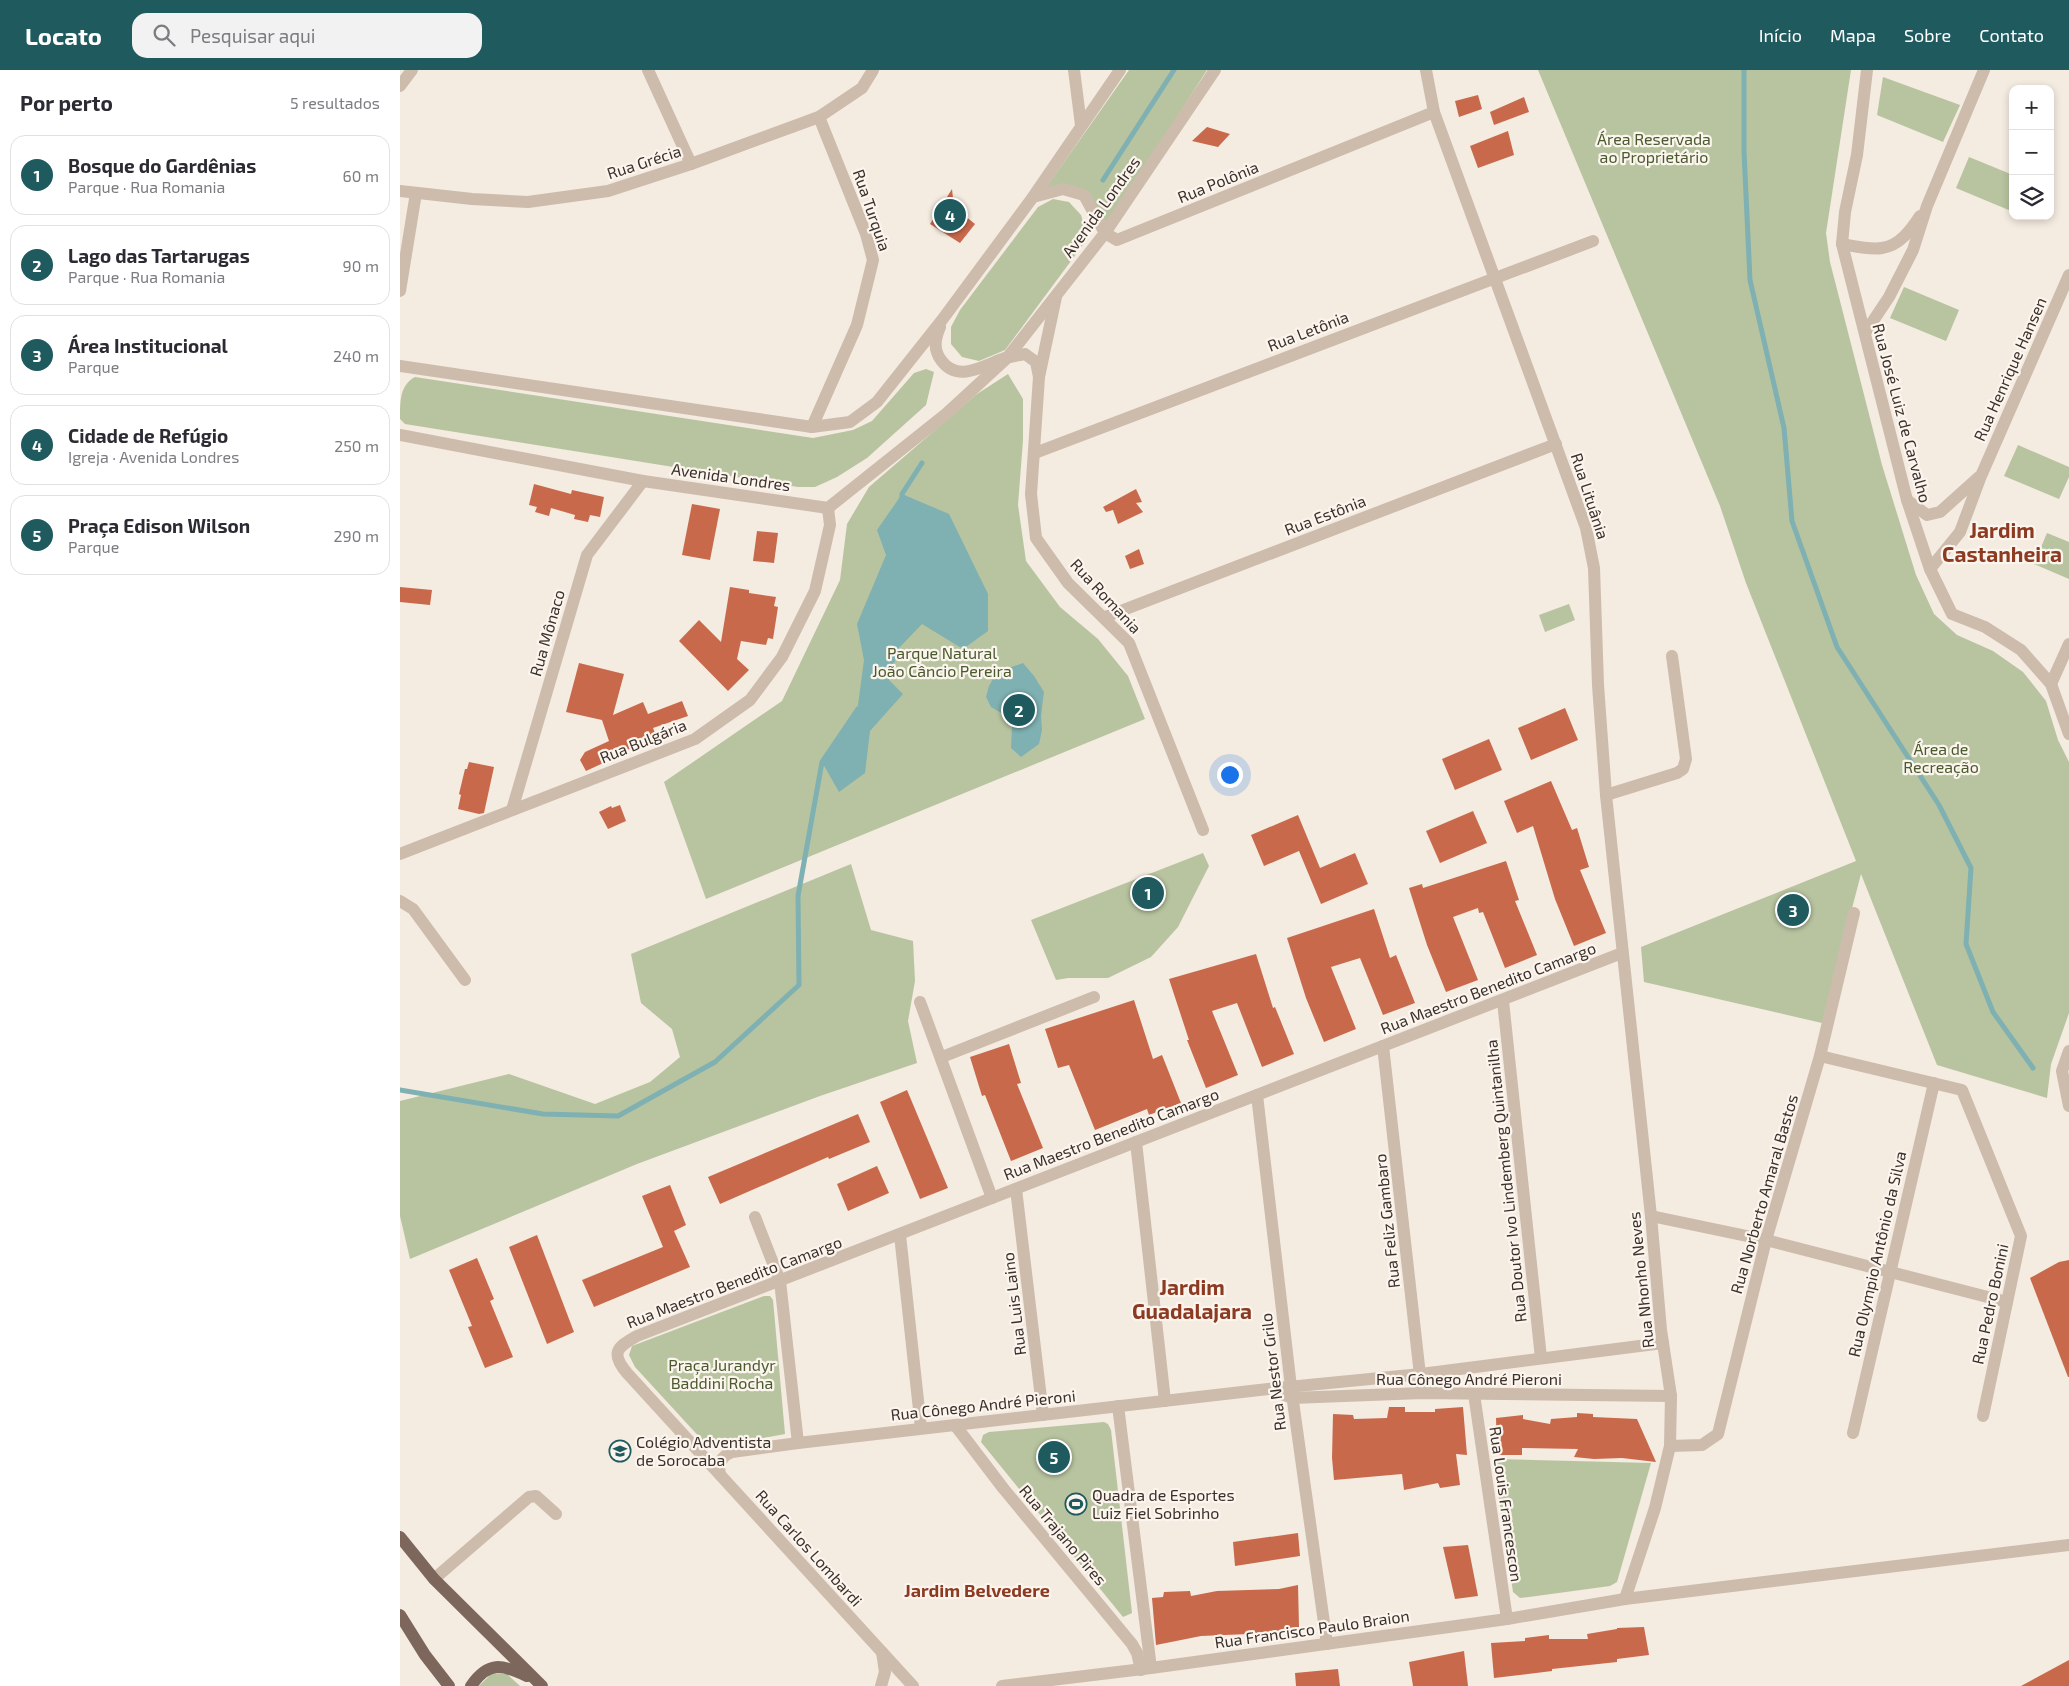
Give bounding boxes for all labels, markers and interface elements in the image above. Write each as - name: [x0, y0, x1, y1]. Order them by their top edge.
- search box: [132, 13, 482, 58]
- text: Locato: [25, 21, 102, 50]
- icon: search: [150, 21, 178, 49]
- text: Pesquisar aqui: [190, 24, 316, 47]
- text: Início: [1759, 24, 1802, 46]
- text: Mapa: [1830, 24, 1876, 46]
- text: Sobre: [1904, 24, 1951, 46]
- text: Contato: [1979, 24, 2044, 46]
- map controls: [2009, 85, 2054, 220]
- button: +: [2009, 85, 2054, 130]
- text: Por perto: [20, 90, 113, 115]
- text: 5 resultados: [290, 93, 380, 112]
- park label: Área Reservada ao Proprietário: [1597, 129, 1711, 166]
- button: −: [2009, 130, 2054, 175]
- street label: Rua Grécia: [604, 141, 683, 182]
- street label: Avenida Londres: [1058, 153, 1144, 261]
- text: Bosque do Gardênias: [68, 154, 256, 177]
- street label: Rua Polônia: [1175, 157, 1261, 206]
- text: 1: [34, 166, 40, 185]
- text: 60 m: [343, 166, 379, 185]
- street label: Rua Turquia: [850, 166, 895, 253]
- button: layers: [2009, 175, 2054, 220]
- text: Parque · Rua Romania: [68, 177, 225, 196]
- pin: 4: [934, 196, 966, 234]
- text: Lago das Tartarugas: [68, 244, 250, 267]
- text: 2: [32, 256, 42, 275]
- text: 90 m: [343, 256, 379, 275]
- text: Parque · Rua Romania: [68, 267, 225, 286]
- street label: Rua Henrique Hansen: [1969, 294, 2050, 444]
- street label: Rua Letônia: [1265, 306, 1351, 355]
- street label: Rua José Luiz de Carvalho: [1869, 321, 1936, 505]
- text: Área Institucional: [68, 334, 228, 357]
- text: 3: [32, 346, 42, 365]
- text: 240 m: [333, 346, 379, 365]
- text: Parque: [68, 357, 119, 376]
- text: Cidade de Refúgio: [68, 424, 228, 447]
- text: 4: [32, 436, 42, 455]
- text: 250 m: [334, 436, 379, 455]
- text: Igreja · Avenida Londres: [68, 447, 239, 466]
- street label: Rua Lituânia: [1568, 450, 1613, 541]
- street label: Avenida Londres: [670, 459, 792, 494]
- street label: Rua Estônia: [1281, 490, 1368, 539]
- text: Praça Edison Wilson: [68, 514, 250, 537]
- district label: Jardim Castanheira: [1942, 517, 2062, 566]
- text: 5: [33, 526, 41, 545]
- text: 290 m: [334, 526, 379, 545]
- text: Parque: [68, 537, 119, 556]
- street label: Rua Romania: [1067, 554, 1146, 637]
- street label: Rua Mônaco: [525, 587, 568, 678]
- park label: Parque Natural João Câncio Pereira: [872, 643, 1012, 680]
- pin: 2: [1003, 691, 1035, 729]
- street label: Rua Bulgária: [597, 715, 689, 767]
- park label: Área de Recreação: [1903, 739, 1979, 777]
- your location: [1217, 762, 1243, 788]
- pin: 1: [1132, 874, 1164, 912]
- pin: 3: [1777, 891, 1809, 929]
- street label: Rua Maestro Benedito Camargo: [1377, 938, 1598, 1037]
- street label: Rua Doutor Ivo Lindemberg Quintanilha: [1481, 1039, 1531, 1323]
- street label: Rua Maestro Benedito Camargo: [1000, 1084, 1221, 1183]
- street label: Rua Norberto Amaral Bastos: [1726, 1092, 1801, 1296]
- street label: Rua Olympio Antônio da Silva: [1844, 1149, 1909, 1359]
- street label: Rua Feliz Gambaro: [1370, 1153, 1403, 1289]
- street label: Rua Nhonho Neves: [1624, 1211, 1657, 1349]
- street label: Rua Maestro Benedito Camargo: [623, 1232, 844, 1331]
- street label: Rua Pedro Bonini: [1967, 1242, 2012, 1366]
- street label: Rua Luis Laino: [998, 1251, 1029, 1357]
- district label: Jardim Guadalajara: [1132, 1274, 1252, 1323]
- street label: Rua Nestor Grilo: [1256, 1312, 1289, 1432]
- park label: Praça Jurandyr Baddini Rocha: [668, 1355, 776, 1392]
- street label: Rua Cônego André Pieroni: [1376, 1369, 1562, 1388]
- street label: Rua Cônego André Pieroni: [889, 1385, 1076, 1424]
- street label: Rua Louis Francescon: [1486, 1425, 1527, 1583]
- place label: Colégio Adventista de Sorocaba: [636, 1432, 771, 1469]
- pin: 5: [1038, 1438, 1070, 1476]
- school or university icon: Colégio Adventista de Sorocaba: [608, 1439, 632, 1463]
- street label: Rua Trajano Pires: [1015, 1481, 1111, 1589]
- place label: Quadra de Esportes Luiz Fiel Sobrinho: [1092, 1485, 1235, 1522]
- street label: Rua Carlos Lombardi: [752, 1486, 867, 1610]
- sports icon: Quadra de Esportes Luiz Fiel Sobrinho: [1064, 1492, 1088, 1516]
- district label: Jardim Belvedere: [904, 1579, 1050, 1601]
- street label: Rua Francisco Paulo Braion: [1213, 1605, 1411, 1652]

